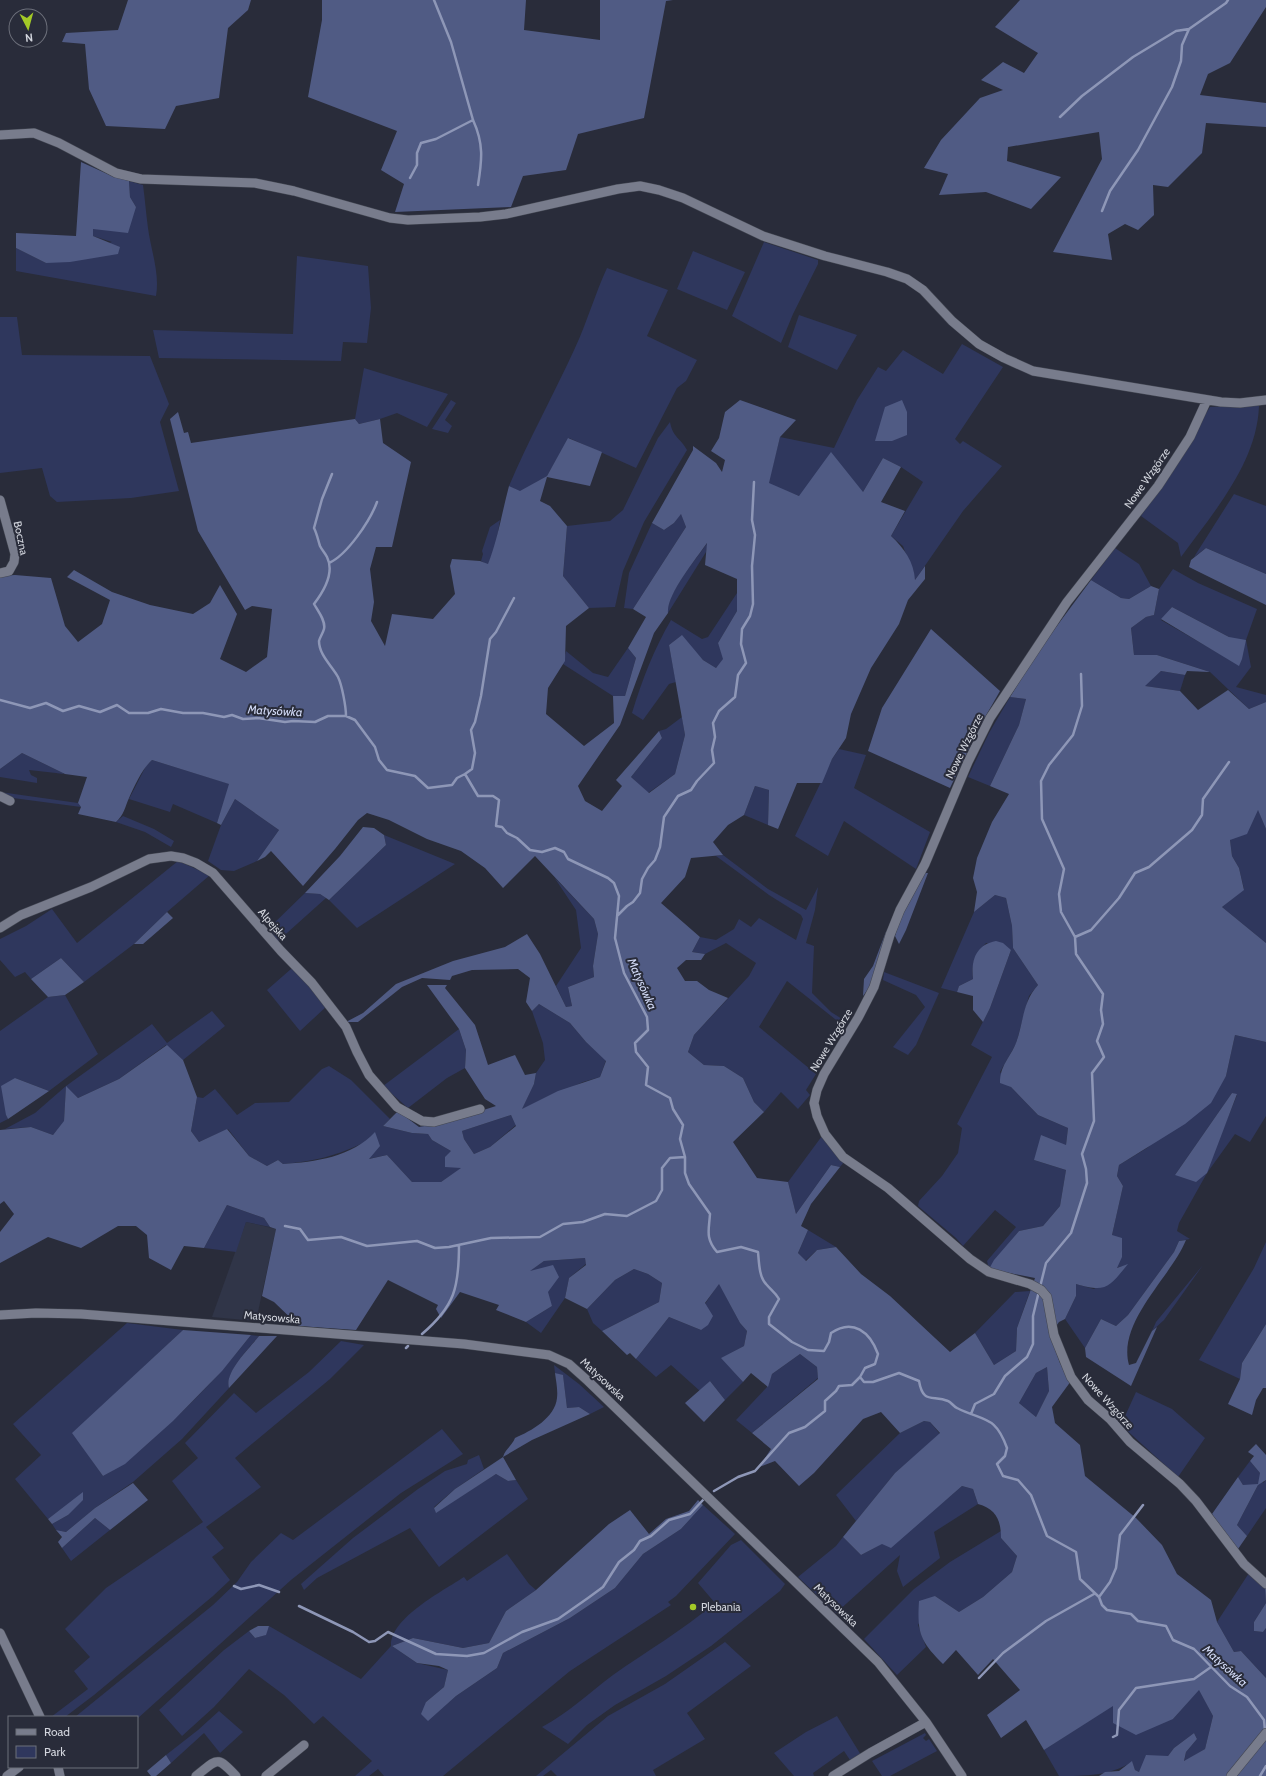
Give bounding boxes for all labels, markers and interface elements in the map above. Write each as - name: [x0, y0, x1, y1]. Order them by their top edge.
- north arrow: [8, 8, 48, 48]
- text: N: [24, 31, 34, 45]
- street label: Nowe Wzgórze: [1121, 445, 1173, 511]
- street label: Boczna: [11, 520, 32, 557]
- water label: Matysówka: [246, 702, 303, 719]
- street label: Nowe Wzgórze: [942, 711, 986, 781]
- street label: Alpejska: [255, 905, 291, 944]
- water label: Matysówka: [624, 955, 660, 1012]
- street label: Nowe Wzgórze: [807, 1006, 855, 1074]
- street label: Matysowska: [243, 1308, 301, 1326]
- street label: Matysowska: [578, 1355, 629, 1404]
- street label: Nowe Wzgórze: [1079, 1370, 1137, 1432]
- street label: Matysowska: [811, 1580, 862, 1630]
- place label: Plebania: [701, 1600, 741, 1614]
- marker: Plebania: [688, 1602, 698, 1612]
- water label: Matysówka: [1199, 1641, 1251, 1690]
- legend: [8, 1716, 138, 1768]
- text: Road: [44, 1724, 70, 1739]
- text: Park: [44, 1744, 66, 1759]

